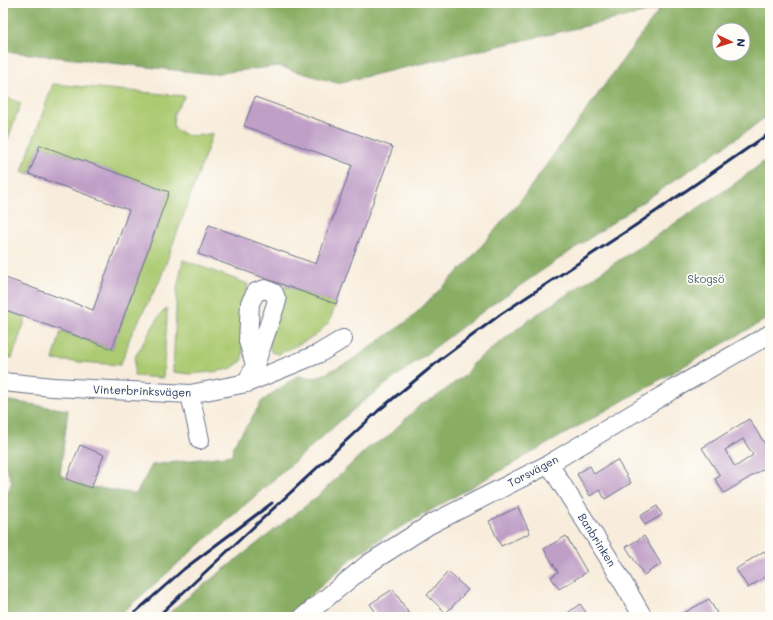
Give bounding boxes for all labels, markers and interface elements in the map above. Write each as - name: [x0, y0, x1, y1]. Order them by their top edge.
- north arrow: [711, 22, 751, 62]
- text: N: [734, 38, 749, 47]
- park label: Skogsö: [688, 271, 725, 286]
- street label: Vinterbrinksvägen: [93, 381, 191, 400]
- street label: Torsvägen: [505, 451, 561, 490]
- street label: Banbrinken: [575, 510, 620, 569]

